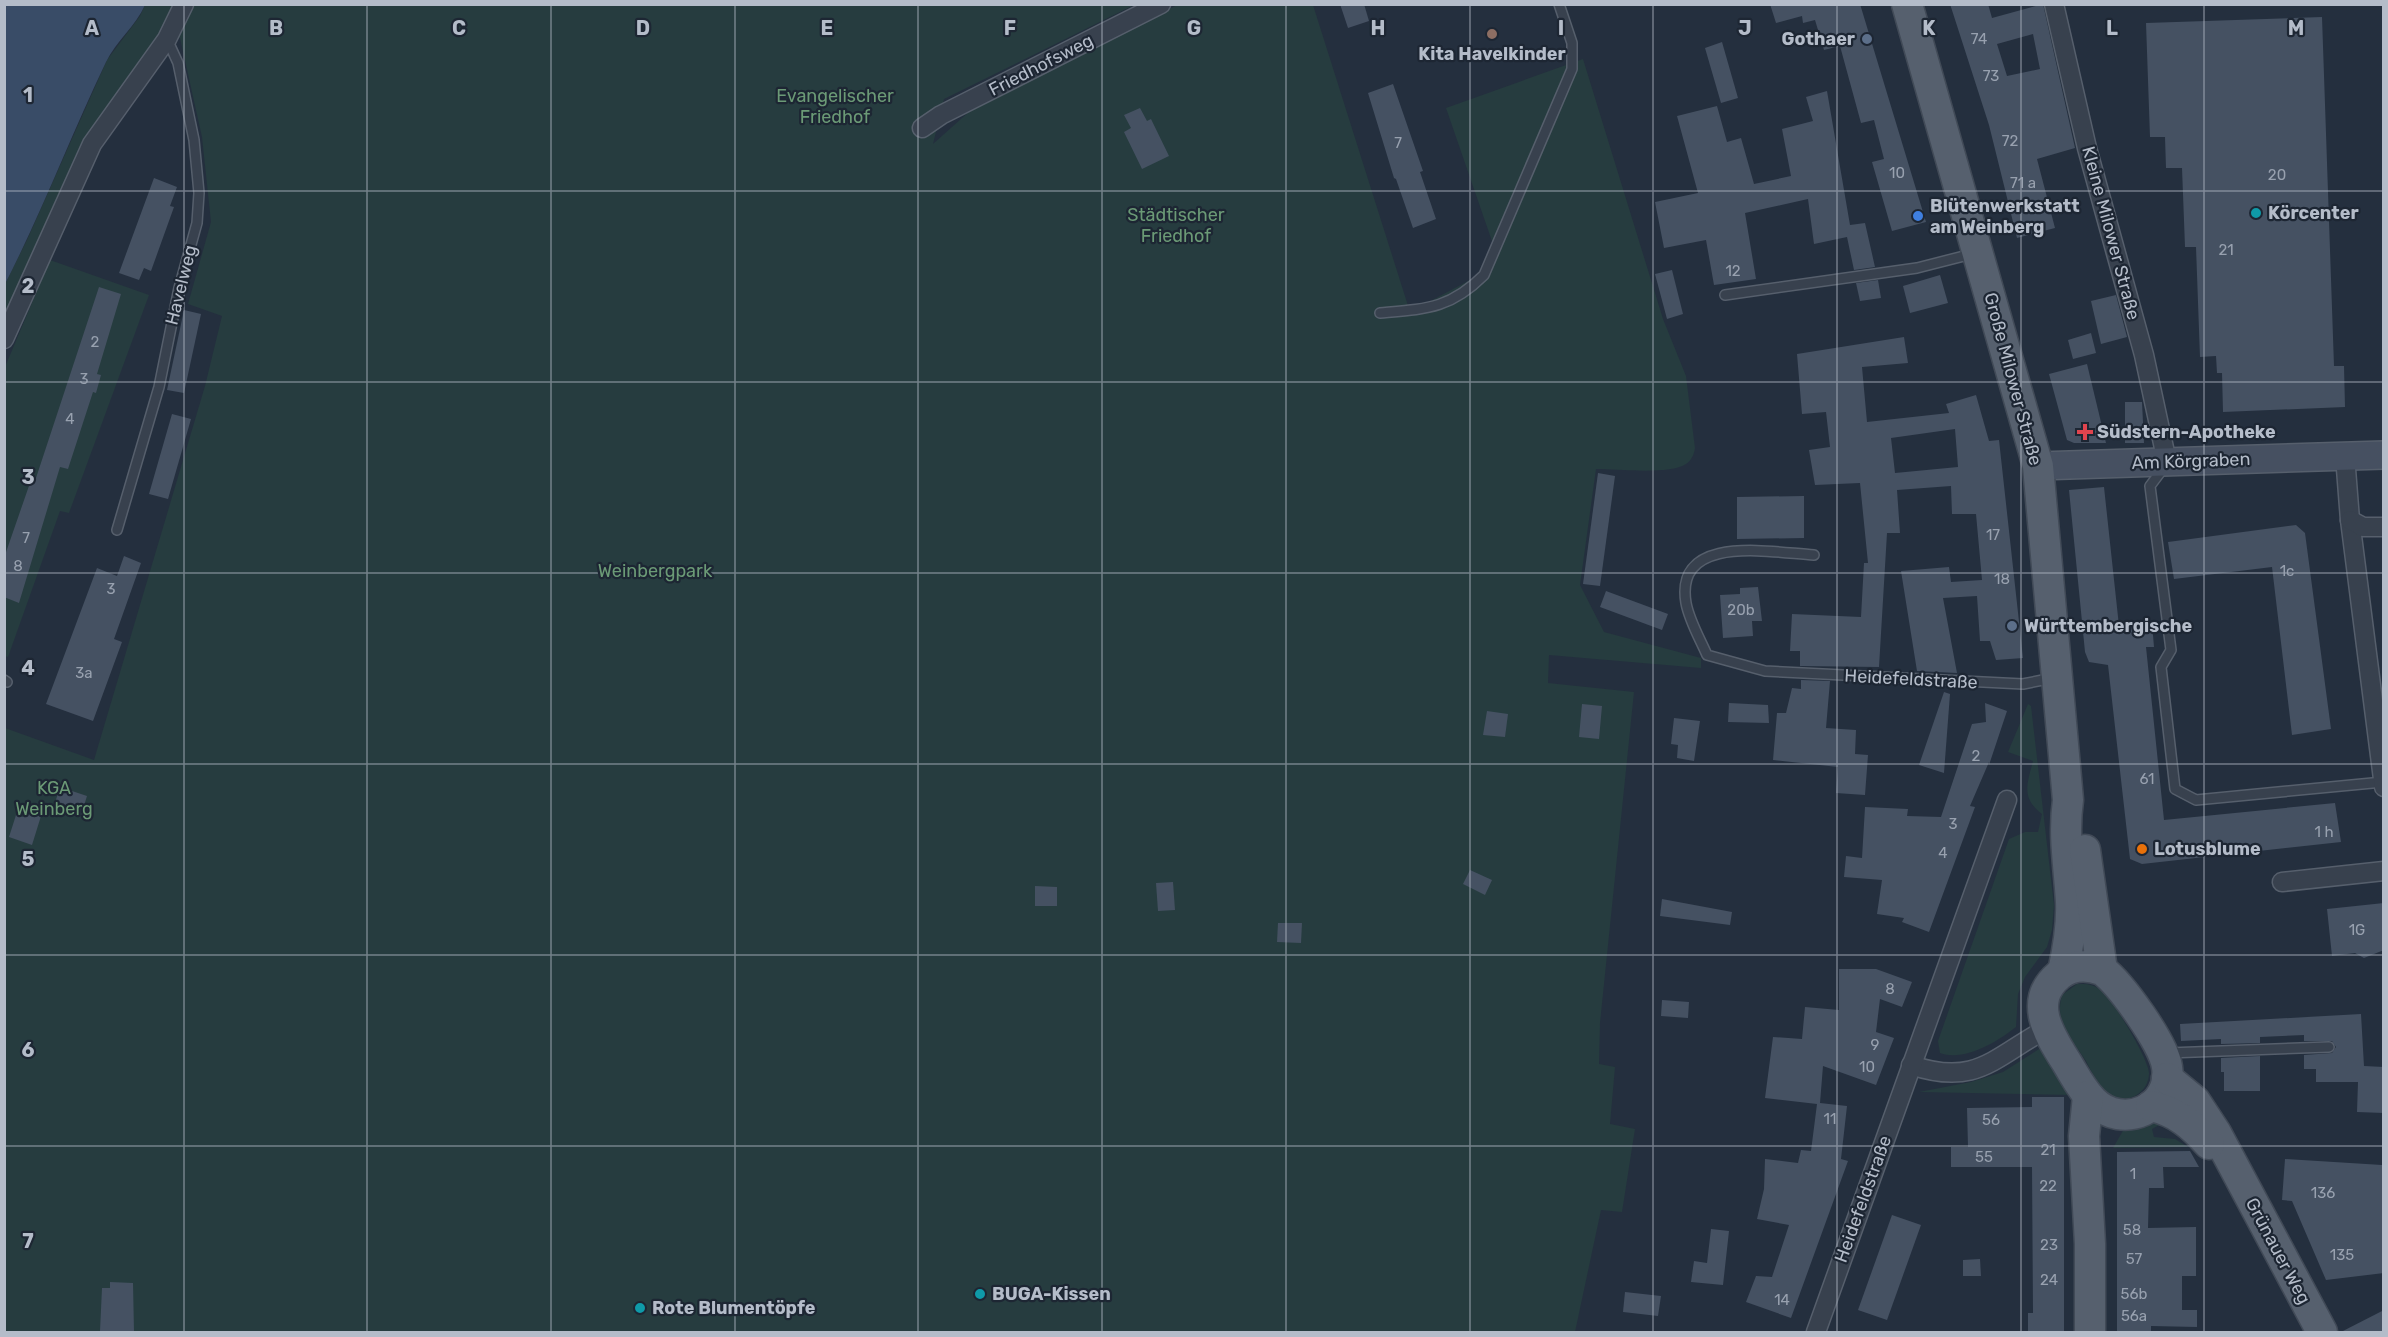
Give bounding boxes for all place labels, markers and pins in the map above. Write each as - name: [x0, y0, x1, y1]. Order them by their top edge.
- marker: Kita Havelkinder: [1485, 27, 1499, 41]
- place label: Gothaer: [1781, 28, 1855, 50]
- marker: Gothaer: [1860, 32, 1874, 46]
- place label: Kita Havelkinder: [1418, 43, 1566, 65]
- place label: Blütenwerkstatt am Weinberg: [1930, 195, 2080, 238]
- place label: Körcenter: [2268, 202, 2359, 224]
- marker: Körcenter: [2249, 206, 2263, 220]
- marker: Blütenwerkstatt am Weinberg: [1911, 209, 1925, 223]
- place label: Südstern-Apotheke: [2097, 421, 2276, 443]
- marker: Südstern-Apotheke: [2078, 425, 2092, 439]
- place label: Württembergische: [2024, 615, 2192, 637]
- marker: Württembergische: [2005, 619, 2019, 633]
- place label: Lotusblume: [2154, 838, 2261, 860]
- marker: Lotusblume: [2135, 842, 2149, 856]
- place label: BUGA-Kissen: [992, 1283, 1111, 1305]
- marker: BUGA-Kissen: [973, 1287, 987, 1301]
- place label: Rote Blumentöpfe: [652, 1297, 816, 1319]
- marker: Rote Blumentöpfe: [633, 1301, 647, 1315]

